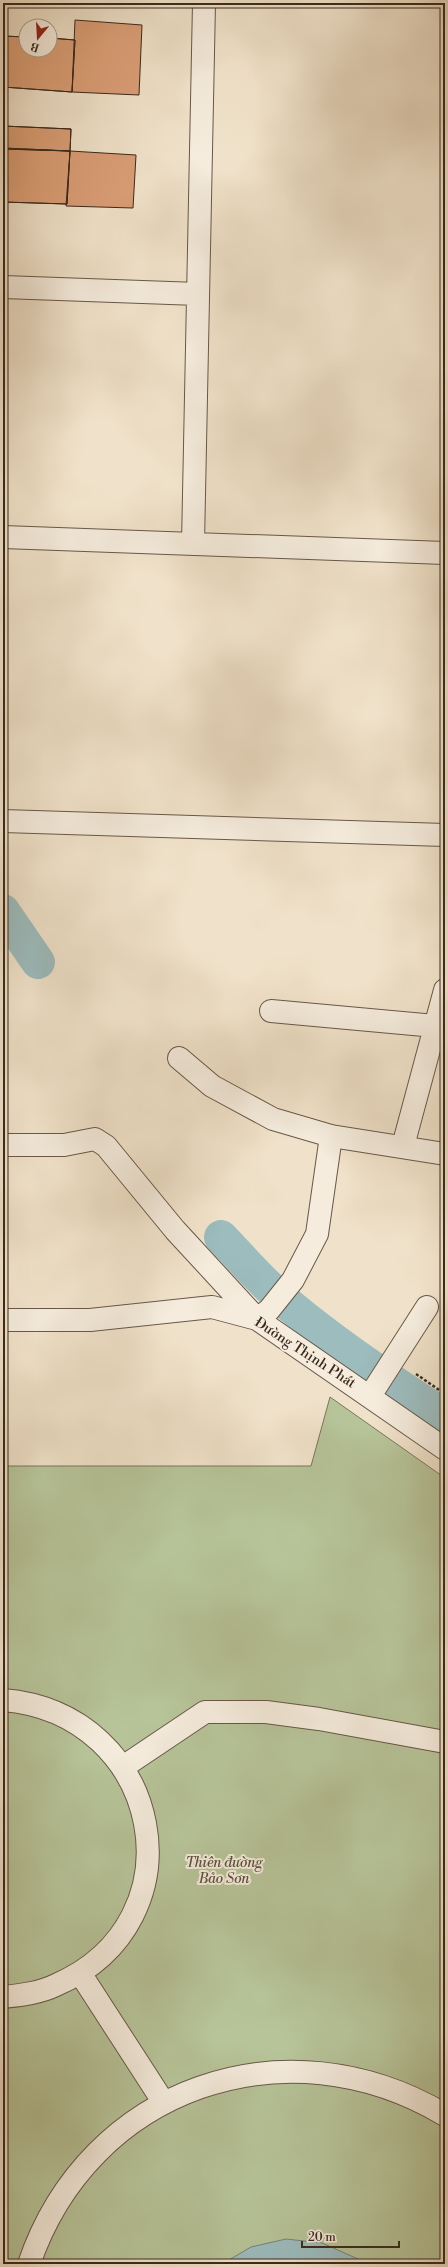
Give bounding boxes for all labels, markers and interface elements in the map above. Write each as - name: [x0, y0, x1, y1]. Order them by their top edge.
- north arrow: [18, 18, 58, 58]
- text: B: [29, 39, 41, 54]
- street label: Đường Thịnh Phát: [251, 1314, 359, 1393]
- park label: Thiên đường Bảo Sơn: [186, 1854, 263, 1888]
- scale bar: [302, 2223, 399, 2249]
- text: 20 m: [308, 2230, 336, 2245]

